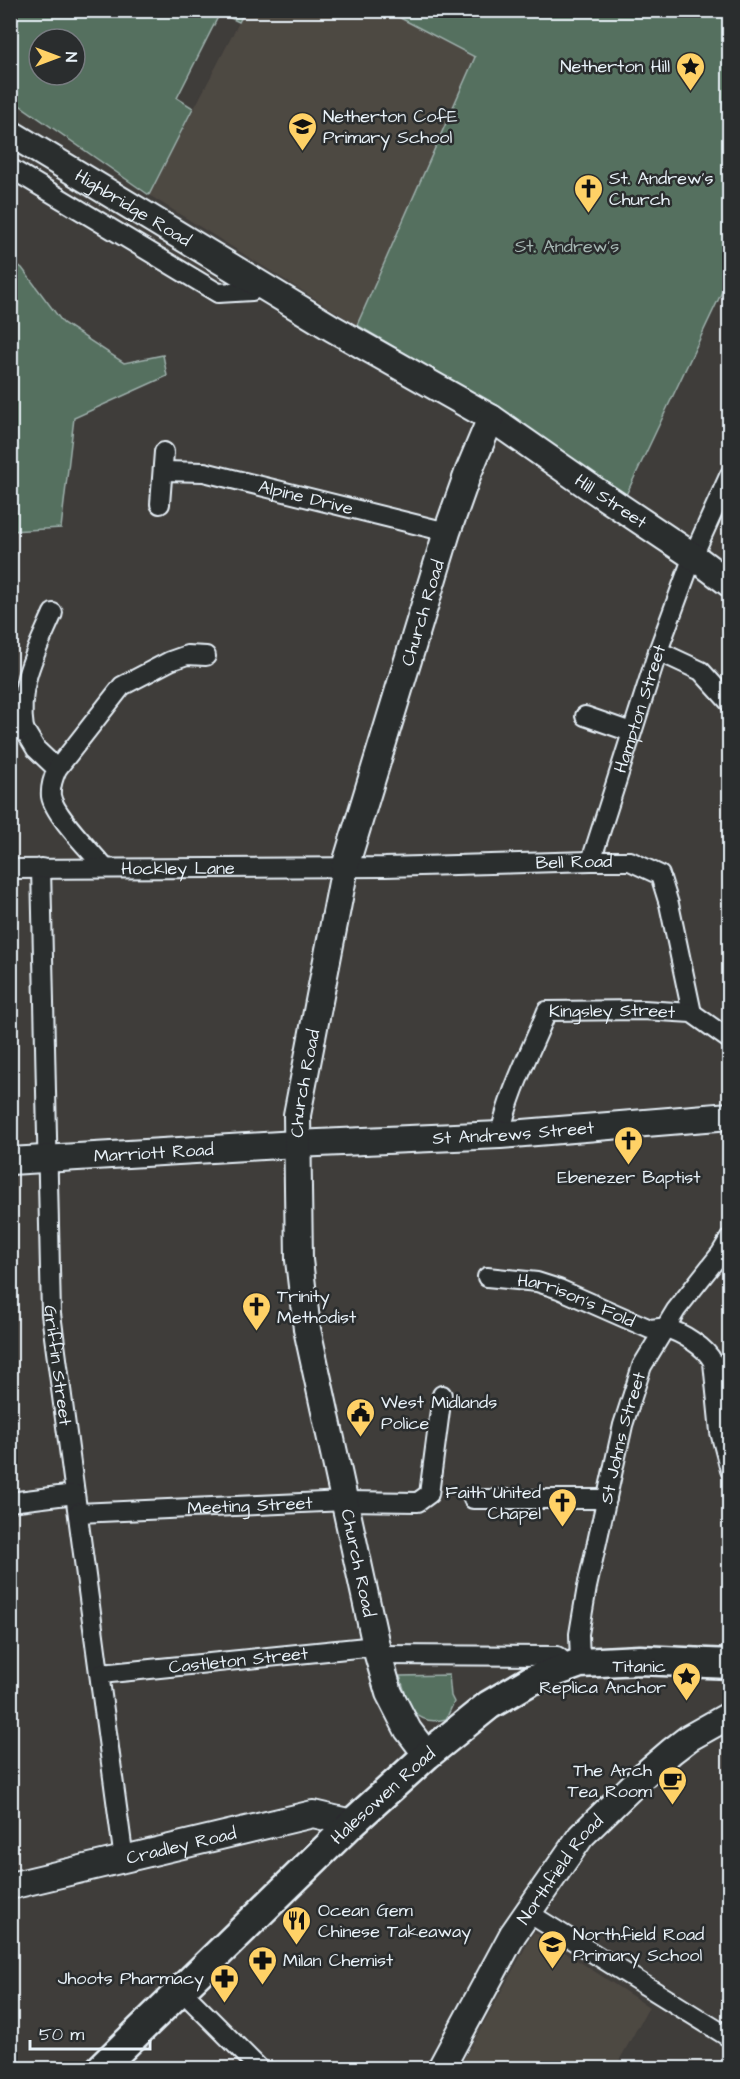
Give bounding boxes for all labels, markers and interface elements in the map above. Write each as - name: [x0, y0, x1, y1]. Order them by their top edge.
- north arrow: [27, 27, 87, 87]
- place icon: Netherton Hill: [675, 50, 707, 92]
- text: N: [60, 52, 82, 62]
- place label: Netherton Hill: [560, 54, 670, 79]
- place label: Netherton CofE Primary School: [323, 104, 458, 151]
- school or university icon: Netherton CofE Primary School: [286, 110, 318, 152]
- street label: Highbridge Road: [70, 163, 196, 252]
- place label: St. Andrew's Church: [609, 166, 714, 212]
- church icon: St. Andrew's Church: [572, 172, 604, 214]
- park label: St. Andrew's: [515, 234, 619, 259]
- street label: Hill Street: [570, 468, 653, 535]
- street label: Alpine Drive: [256, 473, 356, 521]
- street label: Church Road: [394, 557, 450, 669]
- street label: Hampton Street: [607, 640, 672, 776]
- street label: Bell Road: [535, 848, 612, 875]
- street label: Hockley Lane: [121, 855, 235, 882]
- street label: Kingsley Street: [549, 997, 677, 1024]
- street label: Church Road: [285, 1027, 326, 1138]
- street label: St Andrews Street: [432, 1115, 596, 1150]
- church icon: Ebenezer Baptist: [613, 1124, 645, 1166]
- street label: Marriott Road: [93, 1136, 214, 1168]
- place label: Ebenezer Baptist: [557, 1165, 701, 1190]
- street label: Harrison's Fold: [516, 1268, 639, 1333]
- place label: Trinity Methodist: [277, 1284, 357, 1330]
- church icon: Trinity Methodist: [240, 1290, 272, 1332]
- street label: Griffin Street: [38, 1305, 78, 1428]
- street label: St Johns Street: [593, 1368, 652, 1506]
- place label: West Midlands Police: [381, 1390, 497, 1436]
- public building icon: West Midlands Police: [344, 1396, 376, 1438]
- place label: Faith United Chapel: [445, 1480, 541, 1526]
- church icon: Faith United Chapel: [546, 1486, 578, 1528]
- street label: Meeting Street: [187, 1490, 314, 1521]
- street label: Church Road: [334, 1507, 382, 1619]
- street label: Castleton Street: [167, 1640, 310, 1680]
- place label: Titanic Replica Anchor: [539, 1654, 666, 1700]
- place icon: Titanic Replica Anchor: [671, 1660, 703, 1702]
- street label: Halesowen Road: [325, 1741, 440, 1850]
- place label: The Arch Tea Room: [568, 1758, 652, 1804]
- cafe icon: The Arch Tea Room: [657, 1764, 689, 1806]
- street label: Northfield Road: [511, 1809, 609, 1929]
- street label: Cradley Road: [124, 1820, 239, 1870]
- place label: Ocean Gem Chinese Takeaway: [318, 1898, 471, 1945]
- restaurant icon: Ocean Gem Chinese Takeaway: [281, 1904, 313, 1946]
- place label: Northfield Road Primary School: [573, 1922, 704, 1969]
- school or university icon: Northfield Road Primary School: [536, 1928, 568, 1970]
- pharmacy icon: Milan Chemist: [246, 1944, 278, 1986]
- place label: Milan Chemist: [283, 1948, 394, 1973]
- pharmacy icon: Jhoots Pharmacy: [209, 1962, 241, 2004]
- place label: Jhoots Pharmacy: [58, 1966, 204, 1992]
- scale bar: [30, 2013, 150, 2051]
- text: 50 m: [39, 2022, 84, 2047]

